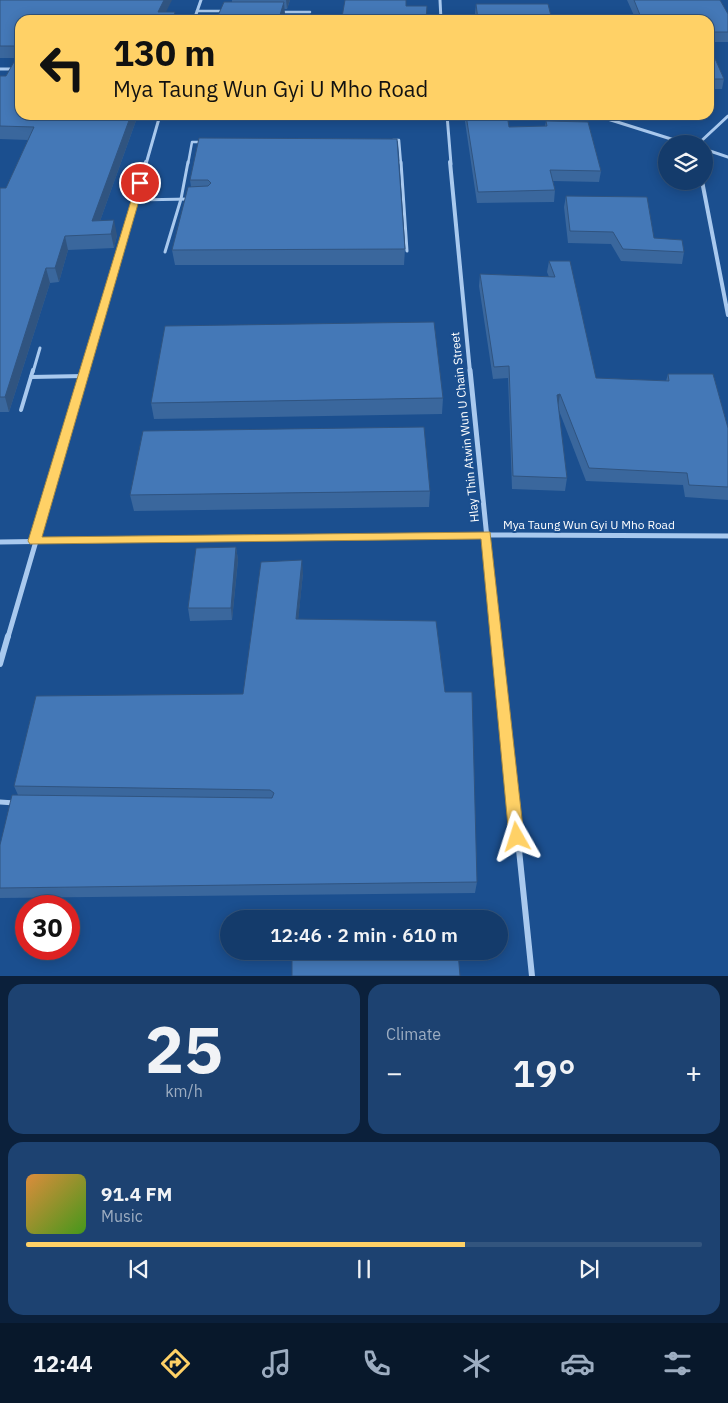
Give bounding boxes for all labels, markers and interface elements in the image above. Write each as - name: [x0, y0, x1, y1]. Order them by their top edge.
- text: 130 m: [113, 30, 216, 76]
- icon: left: [30, 35, 95, 100]
- text: Mya Taung Wun Gyi U Mho Road: [113, 74, 428, 103]
- map controls: [658, 135, 713, 190]
- button: layers: [658, 135, 713, 190]
- pin: [119, 162, 161, 204]
- icon: arrive: [126, 169, 154, 197]
- street label: Hlay Thin Atwin Wun U Chain Street: [447, 331, 482, 523]
- street label: Mya Taung Wun Gyi U Mho Road: [503, 517, 675, 532]
- position arrow: [490, 810, 542, 862]
- speed limit sign: 30: [15, 895, 80, 960]
- text: 12:46 · 2 min · 610 m: [270, 923, 458, 947]
- text: 25: [145, 1006, 223, 1091]
- text: Climate: [386, 1024, 441, 1044]
- text: 19°: [512, 1048, 576, 1097]
- text: −: [386, 1054, 403, 1091]
- text: +: [685, 1054, 702, 1091]
- text: km/h: [165, 1081, 203, 1101]
- text: 91.4 FM: [101, 1182, 172, 1206]
- text: Music: [101, 1206, 143, 1226]
- icon: previous: [125, 1255, 153, 1283]
- icon: pause: [350, 1255, 378, 1283]
- icon: next: [575, 1255, 603, 1283]
- icon: directions: [158, 1346, 193, 1381]
- icon: music: [259, 1346, 294, 1381]
- icon: phone: [359, 1346, 394, 1381]
- icon: climate: [459, 1346, 494, 1381]
- icon: car: [560, 1346, 595, 1381]
- icon: filters: [660, 1346, 695, 1381]
- text: 12:44: [33, 1349, 93, 1378]

